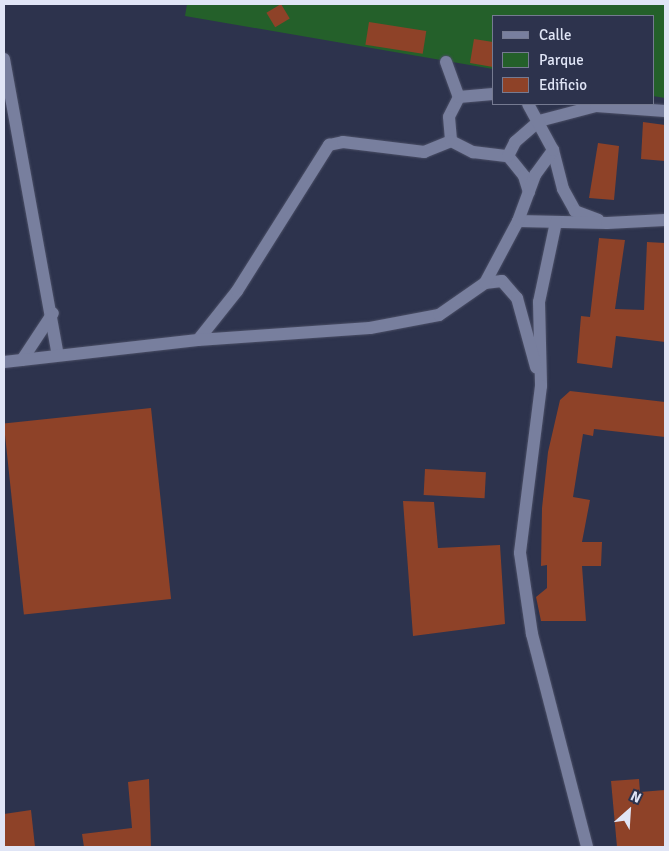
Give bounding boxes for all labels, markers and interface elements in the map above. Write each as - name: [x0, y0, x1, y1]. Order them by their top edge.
- legend: [492, 15, 654, 105]
- text: Calle: [539, 26, 572, 44]
- text: Parque: [539, 51, 584, 69]
- text: Edificio: [539, 76, 587, 94]
- north arrow: [604, 786, 654, 836]
- text: N: [628, 787, 644, 807]

